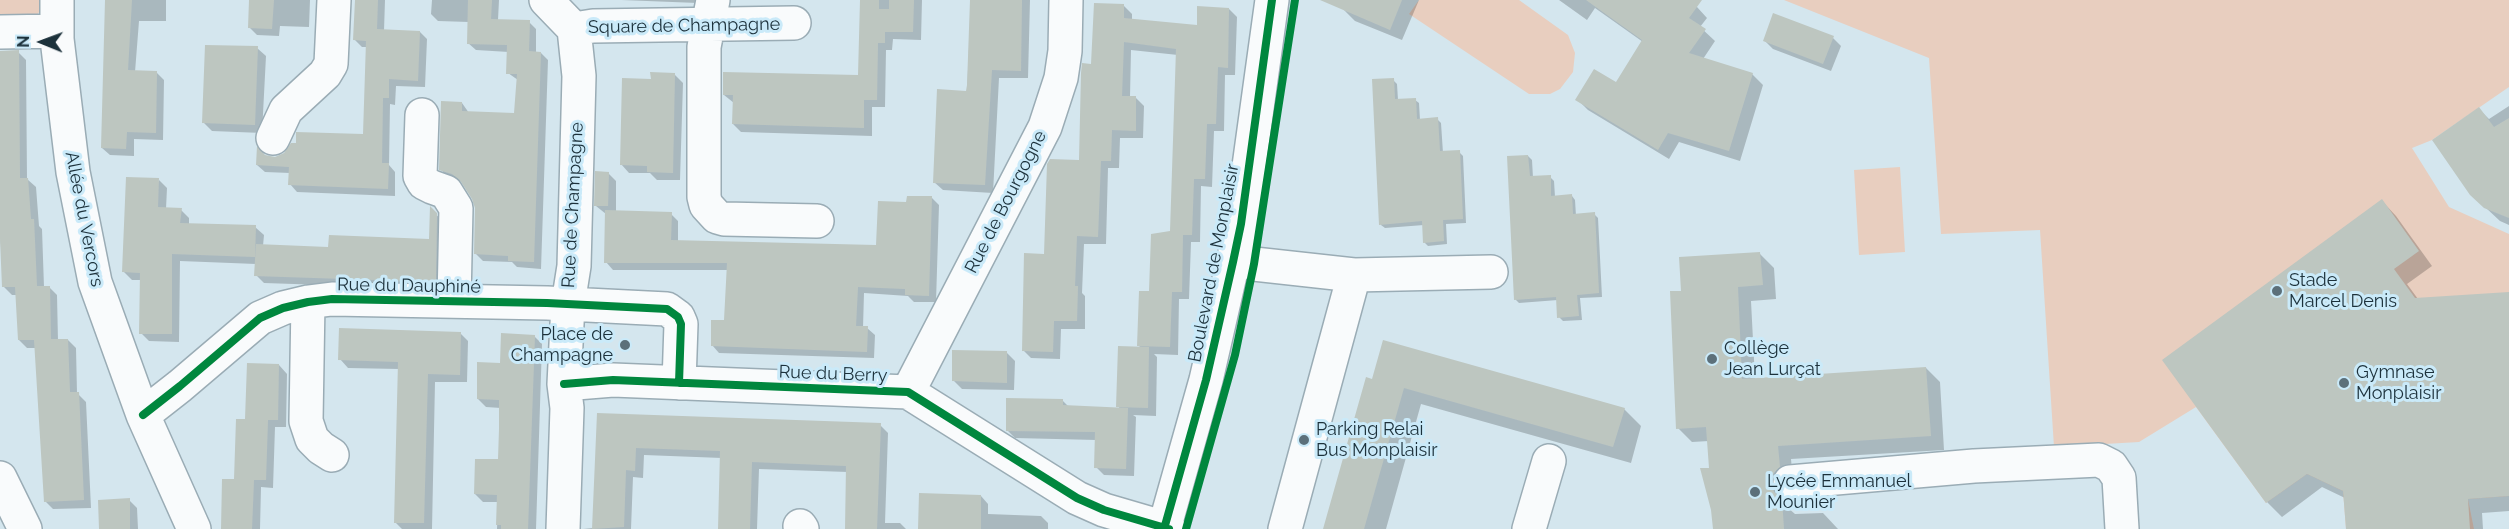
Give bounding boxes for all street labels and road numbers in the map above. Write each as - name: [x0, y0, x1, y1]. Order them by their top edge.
- street label: Square de Champagne: [588, 14, 780, 38]
- street label: Rue de Champagne: [558, 121, 588, 289]
- street label: Rue de Bourgogne: [961, 127, 1051, 277]
- street label: Allée du Vercors: [60, 150, 108, 288]
- street label: Boulevard de Monplaisir: [1184, 162, 1244, 364]
- street label: Rue du Dauphiné: [337, 274, 481, 298]
- street label: Rue du Berry: [778, 361, 888, 387]

